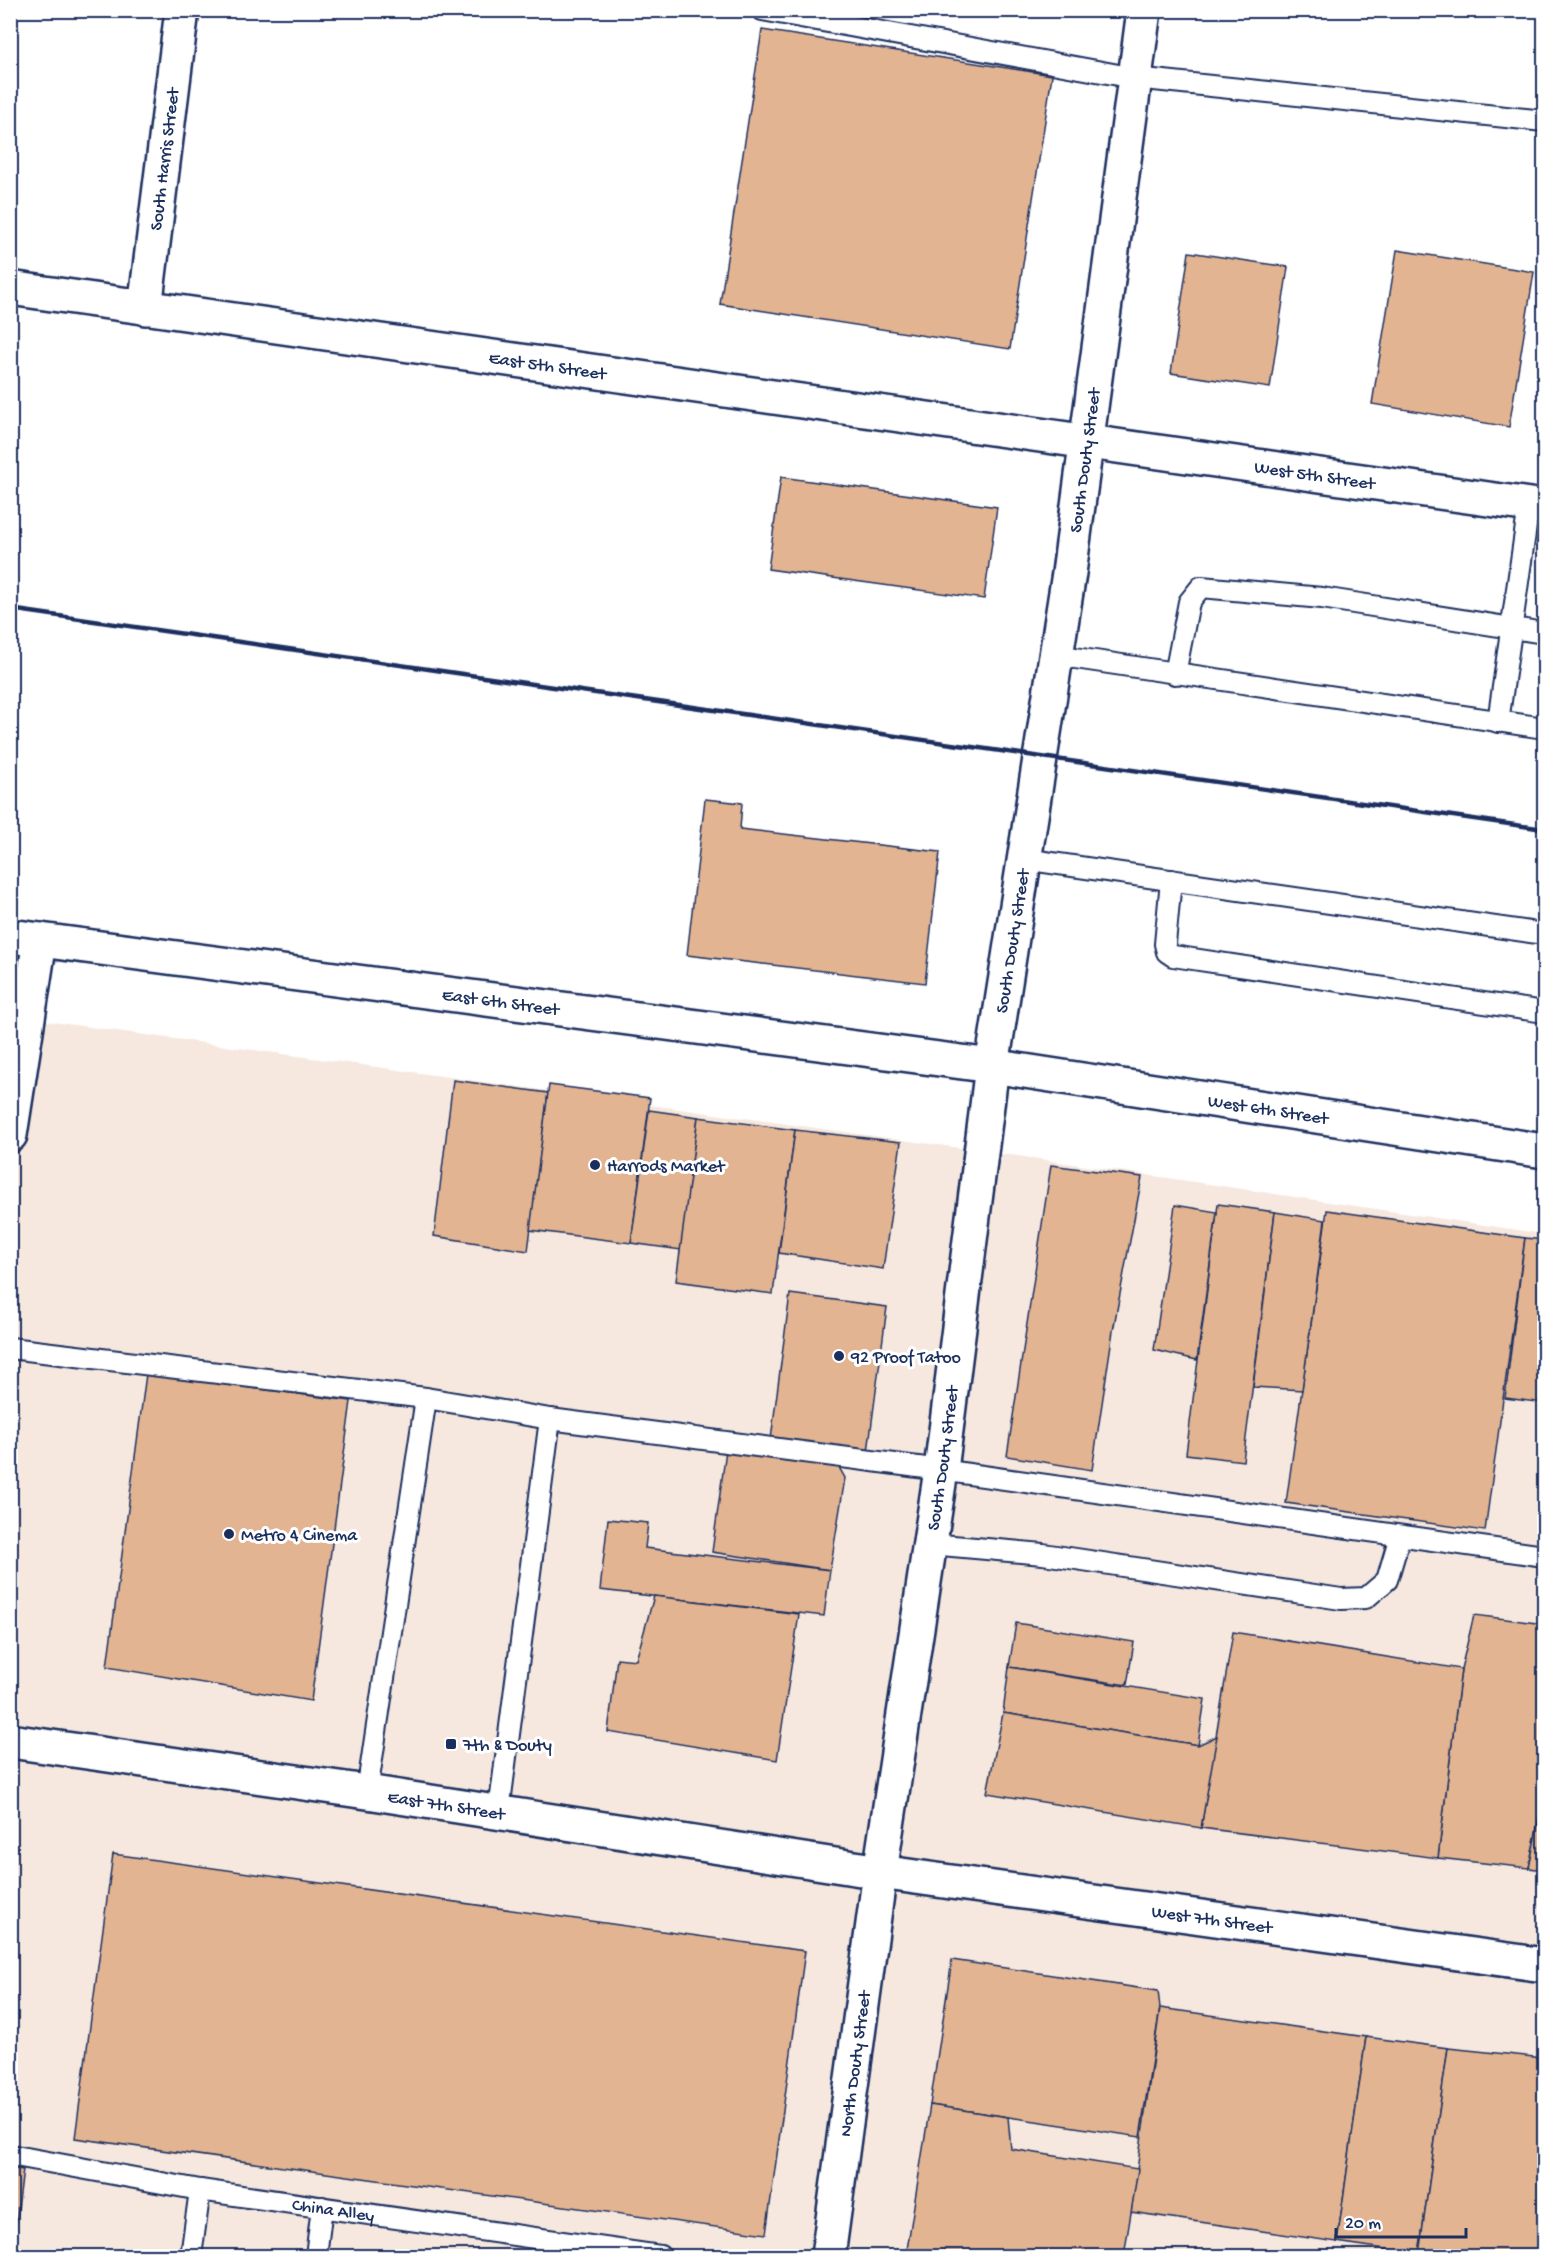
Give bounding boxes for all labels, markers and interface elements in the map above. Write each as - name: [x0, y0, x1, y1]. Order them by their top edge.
- street label: South Harris Street: [147, 85, 185, 232]
- street label: East 5th Street: [487, 348, 609, 386]
- street label: South Douty Street: [1066, 385, 1107, 534]
- street label: West 5th Street: [1253, 458, 1378, 496]
- street label: South Douty Street: [992, 866, 1036, 1015]
- street label: East 6th Street: [441, 985, 562, 1022]
- street label: West 6th Street: [1206, 1091, 1331, 1131]
- place label: Harrods Market: [607, 1157, 726, 1178]
- marker: Harrods Market: [588, 1158, 602, 1172]
- place label: 92 Proof Tatoo: [850, 1348, 961, 1369]
- marker: 92 Proof Tatoo: [832, 1349, 846, 1363]
- street label: South Douty Street: [924, 1383, 965, 1532]
- place label: Metro 4 Cinema: [241, 1526, 358, 1547]
- marker: Metro 4 Cinema: [222, 1527, 236, 1541]
- place label: 7th & Douty: [462, 1736, 552, 1757]
- marker: 7th & Douty: [444, 1737, 458, 1751]
- street label: East 7th Street: [386, 1787, 508, 1827]
- street label: West 7th Street: [1150, 1902, 1275, 1940]
- street label: North Douty Street: [836, 1988, 877, 2138]
- street label: China Alley: [291, 2195, 376, 2228]
- scale bar: [1336, 2201, 1466, 2239]
- text: 20 m: [1345, 2214, 1381, 2235]

